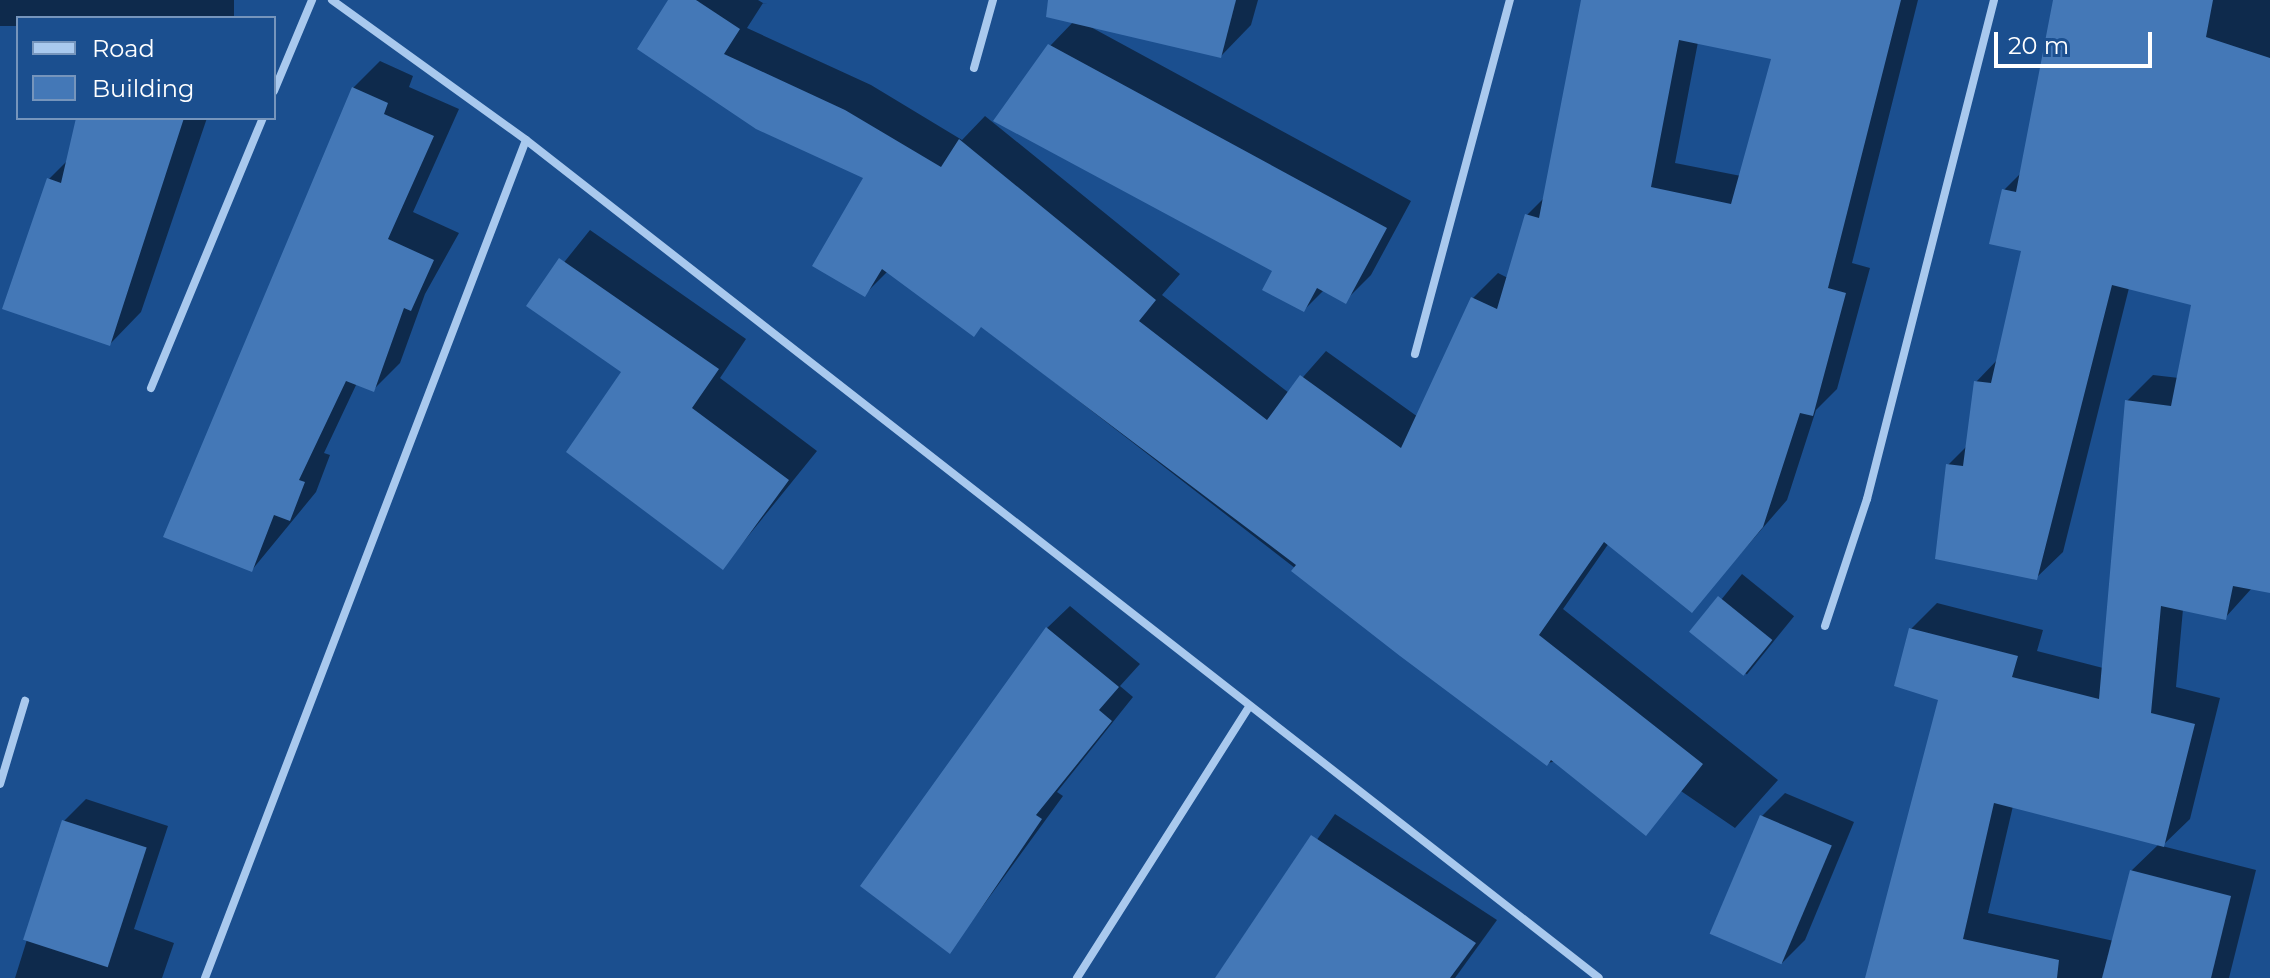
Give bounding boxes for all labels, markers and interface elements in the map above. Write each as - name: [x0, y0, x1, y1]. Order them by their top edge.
- legend: [16, 16, 276, 120]
- scale bar: [1998, 16, 2156, 66]
- text: 20 m: [2008, 31, 2069, 60]
- text: Road: [92, 34, 155, 63]
- text: Building: [92, 74, 195, 103]

